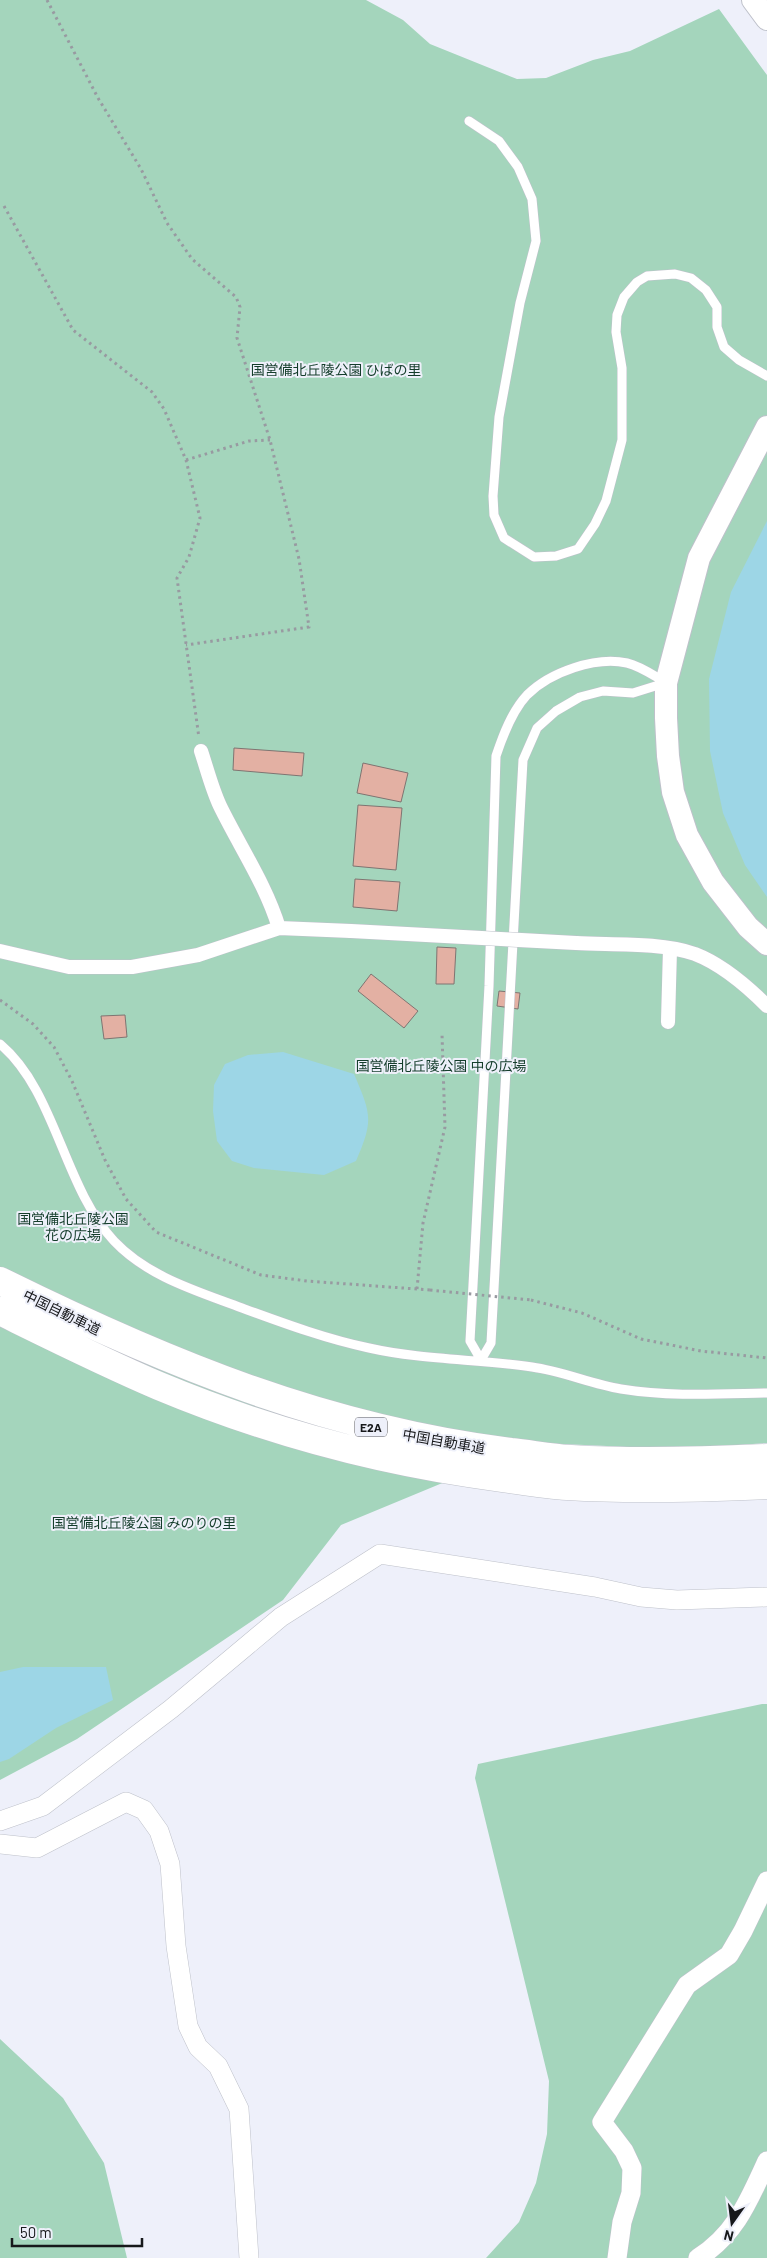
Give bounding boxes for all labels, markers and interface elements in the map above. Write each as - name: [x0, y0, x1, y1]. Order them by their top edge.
- park label: 国営備北丘陵公園 ひばの里: [251, 361, 421, 378]
- park label: 国営備北丘陵公園 中の広場: [356, 1057, 526, 1074]
- park label: 国営備北丘陵公園 花の広場: [17, 1210, 129, 1243]
- street label: 中国自動車道: [21, 1286, 103, 1338]
- road number: E2A: [355, 1418, 387, 1436]
- street label: 中国自動車道: [401, 1425, 487, 1457]
- park label: 国営備北丘陵公園 みのりの里: [52, 1514, 236, 1531]
- north arrow: [707, 2198, 757, 2248]
- scale bar: [12, 2216, 142, 2248]
- text: 50 m: [20, 2223, 52, 2241]
- text: N: [722, 2227, 735, 2245]

